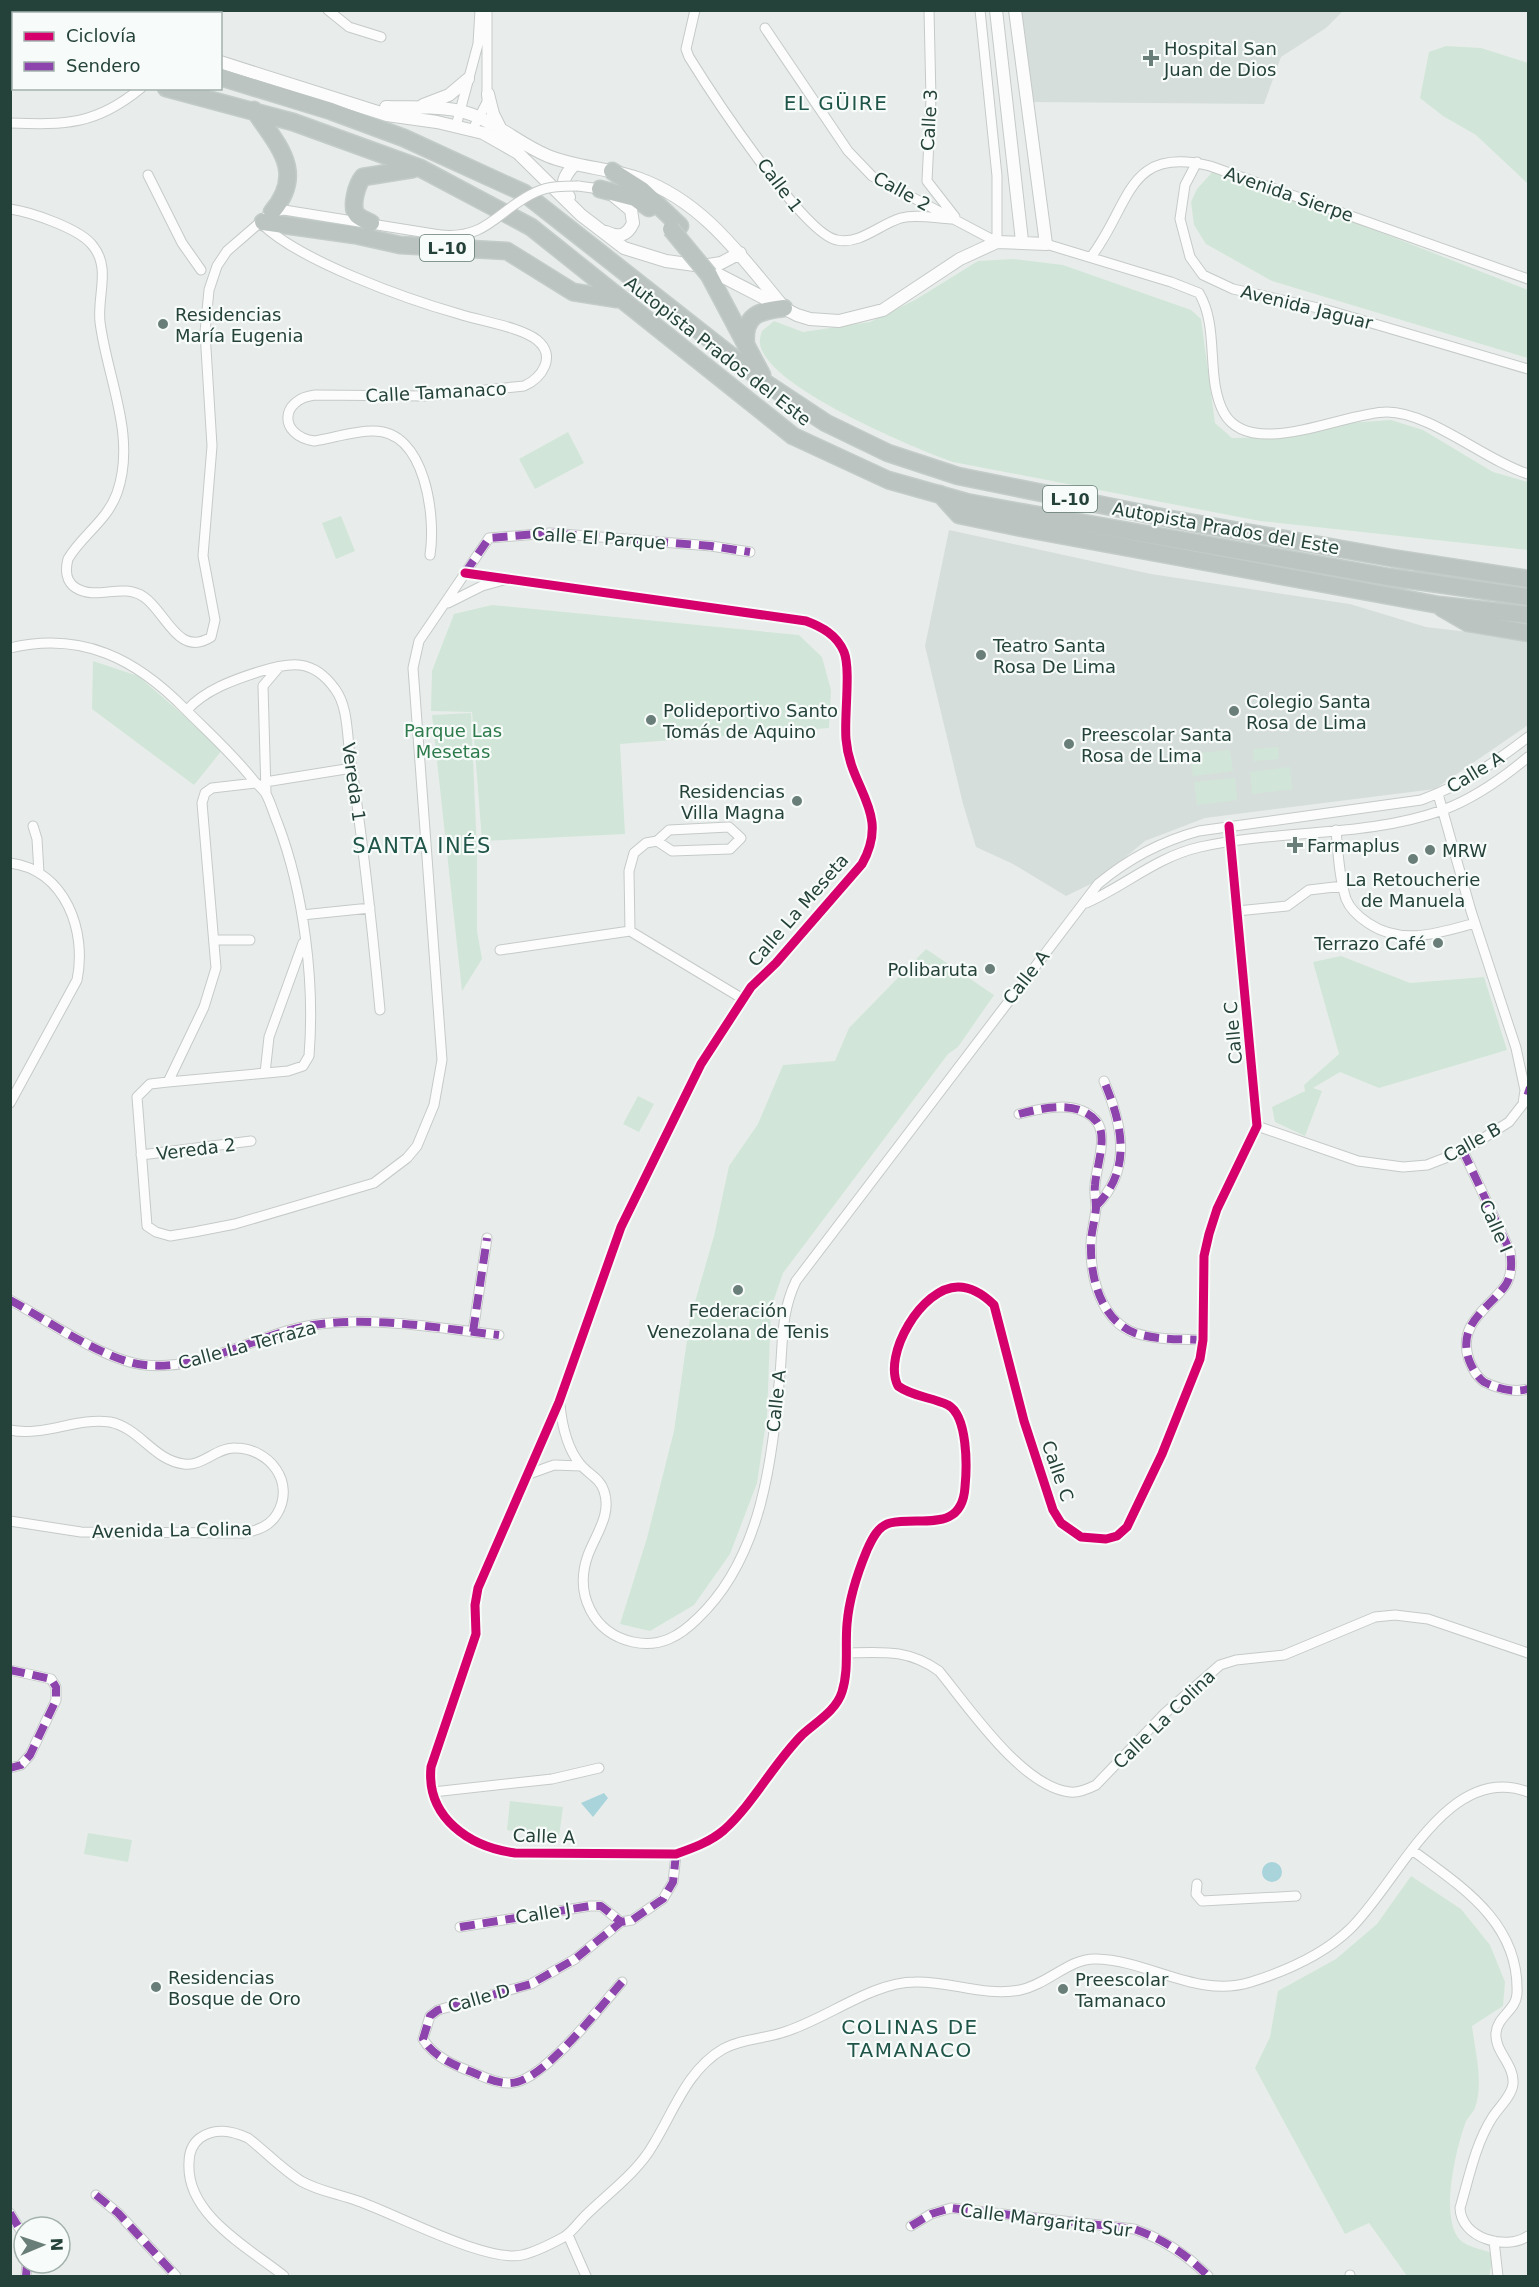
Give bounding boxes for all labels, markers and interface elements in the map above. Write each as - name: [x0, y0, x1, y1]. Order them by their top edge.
- legend: [12, 12, 222, 90]
- text: Ciclovía: [66, 25, 136, 46]
- place label: Hospital San Juan de Dios: [1163, 38, 1277, 80]
- marker: Hospital San Juan de Dios: [1142, 49, 1160, 67]
- text: Sendero: [66, 55, 140, 76]
- street label: Calle 3: [917, 89, 941, 151]
- district label: EL GÜIRE: [784, 91, 888, 115]
- street label: Calle 1: [753, 154, 807, 216]
- street label: Avenida Sierpe: [1222, 162, 1356, 226]
- street label: Calle 2: [870, 167, 934, 215]
- road number: L-10: [420, 235, 474, 261]
- street label: Autopista Prados del Este: [621, 272, 815, 430]
- street label: Avenida Jaguar: [1239, 280, 1376, 334]
- place label: Residencias María Eugenia: [175, 304, 303, 346]
- marker: Residencias María Eugenia: [156, 317, 170, 331]
- street label: Calle Tamanaco: [365, 378, 507, 406]
- road number: L-10: [1043, 486, 1097, 512]
- street label: Autopista Prados del Este: [1111, 498, 1341, 558]
- street label: Calle El Parque: [531, 523, 667, 553]
- place label: Teatro Santa Rosa De Lima: [992, 635, 1116, 677]
- marker: Teatro Santa Rosa De Lima: [974, 648, 988, 662]
- place label: Colegio Santa Rosa de Lima: [1246, 691, 1371, 733]
- place label: Polideportivo Santo Tomás de Aquino: [662, 700, 838, 742]
- marker: Colegio Santa Rosa de Lima: [1227, 704, 1241, 718]
- marker: Polideportivo Santo Tomás de Aquino: [644, 713, 658, 727]
- park label: Parque Las Mesetas: [404, 720, 502, 762]
- place label: Preescolar Santa Rosa de Lima: [1081, 724, 1232, 766]
- marker: Preescolar Santa Rosa de Lima: [1062, 737, 1076, 751]
- street label: Vereda 1: [338, 741, 370, 823]
- street label: Calle A: [1443, 746, 1508, 797]
- place label: Residencias Villa Magna: [679, 781, 785, 823]
- marker: Residencias Villa Magna: [790, 794, 804, 808]
- district label: SANTA INÉS: [352, 833, 492, 858]
- place label: Farmaplus: [1307, 835, 1400, 856]
- marker: Farmaplus: [1288, 838, 1302, 852]
- place label: MRW: [1442, 840, 1487, 861]
- marker: MRW: [1423, 843, 1437, 857]
- street label: Calle La Meseta: [743, 849, 853, 971]
- marker: La Retoucherie de Manuela: [1406, 852, 1420, 866]
- place label: La Retoucherie de Manuela: [1346, 869, 1480, 911]
- place label: Terrazo Café: [1313, 933, 1426, 954]
- marker: Terrazo Café: [1431, 936, 1445, 950]
- street label: Calle A: [998, 945, 1054, 1008]
- place label: Polibaruta: [887, 959, 978, 980]
- marker: Polibaruta: [983, 962, 997, 976]
- street label: Calle C: [1220, 1001, 1246, 1065]
- street label: Calle B: [1439, 1118, 1505, 1166]
- street label: Vereda 2: [155, 1134, 237, 1164]
- street label: Calle I: [1475, 1196, 1517, 1256]
- marker: Federación Venezolana de Tenis: [731, 1283, 745, 1297]
- place label: Federación Venezolana de Tenis: [647, 1300, 829, 1342]
- street label: Calle La Terraza: [176, 1316, 318, 1374]
- street label: Calle A: [762, 1368, 790, 1433]
- street label: Calle C: [1038, 1438, 1078, 1504]
- street label: Avenida La Colina: [92, 1518, 252, 1542]
- street label: Calle La Colina: [1109, 1665, 1219, 1773]
- street label: Calle A: [512, 1824, 576, 1848]
- street label: Calle J: [514, 1898, 572, 1928]
- place label: Residencias Bosque de Oro: [168, 1967, 301, 2009]
- place label: Preescolar Tamanaco: [1074, 1969, 1169, 2011]
- street label: Calle D: [445, 1979, 513, 2017]
- marker: Residencias Bosque de Oro: [149, 1980, 163, 1994]
- marker: Preescolar Tamanaco: [1056, 1982, 1070, 1996]
- district label: COLINAS DE TAMANACO: [841, 2015, 979, 2062]
- street label: Calle Margarita Sur: [959, 2199, 1134, 2241]
- north arrow: [12, 2215, 72, 2275]
- text: N: [47, 2237, 66, 2252]

